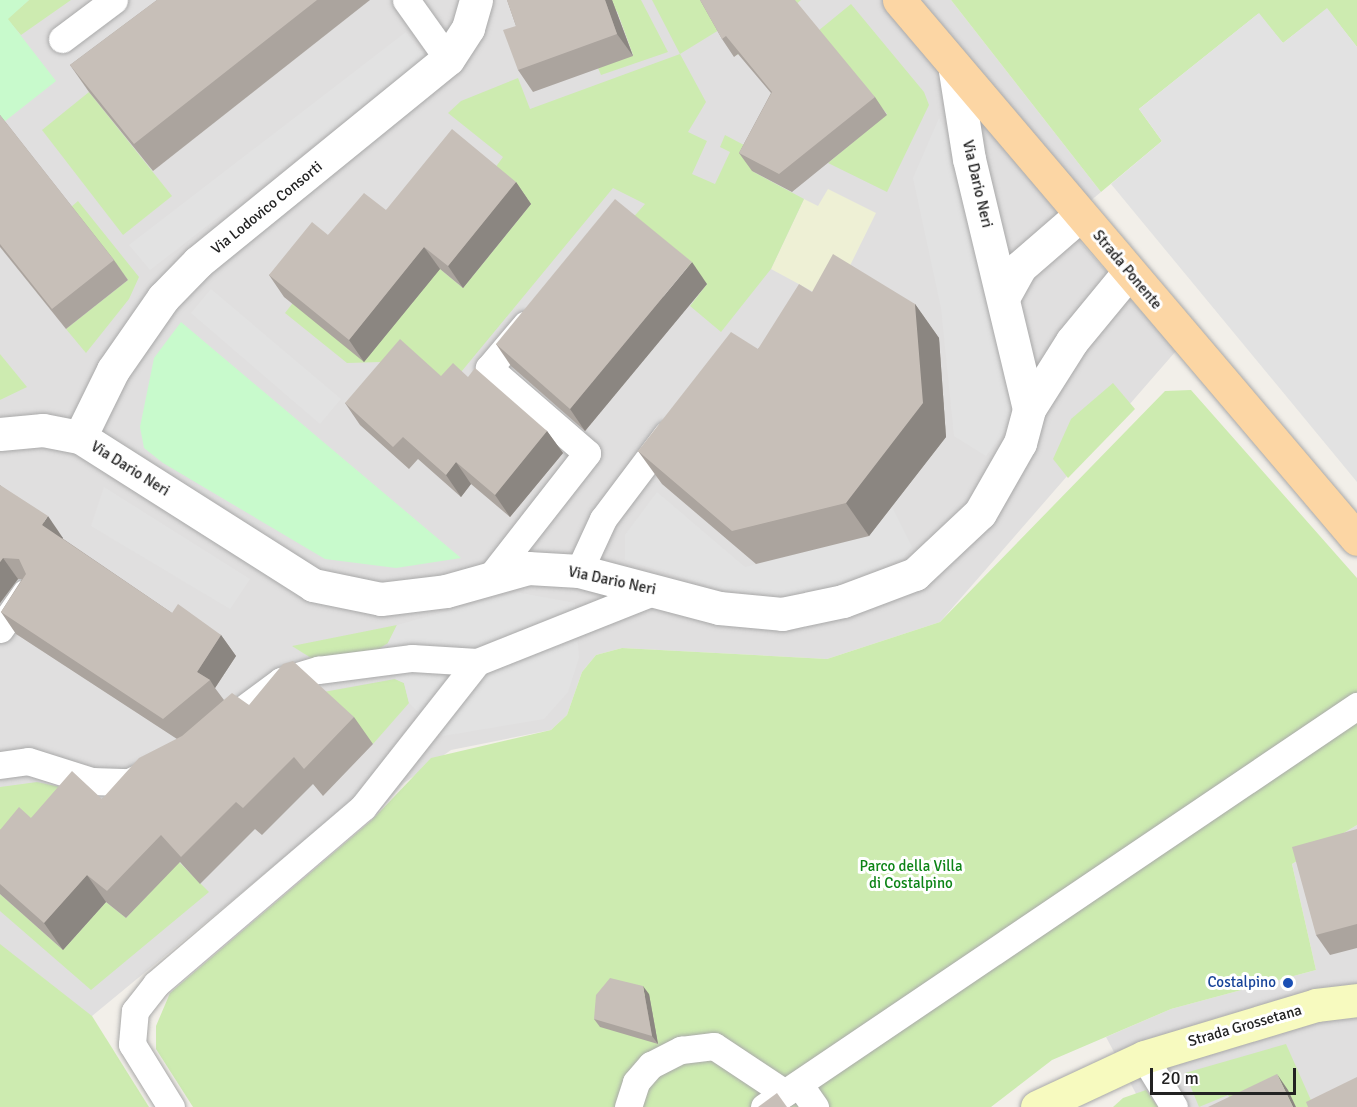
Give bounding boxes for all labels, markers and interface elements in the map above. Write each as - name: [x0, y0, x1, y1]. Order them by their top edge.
- street label: Via Dario Neri: [958, 138, 996, 230]
- street label: Via Lodovico Consorti: [208, 158, 326, 258]
- street label: Strada Ponente: [1089, 227, 1165, 313]
- street label: Via Dario Neri: [87, 438, 173, 500]
- street label: Via Dario Neri: [566, 563, 658, 599]
- park label: Parco della Villa di Costalpino: [859, 857, 963, 892]
- place label: Costalpino: [1207, 974, 1276, 992]
- marker: Costalpino: [1281, 976, 1295, 990]
- street label: Strada Grossetana: [1186, 1001, 1304, 1051]
- scale bar: [1153, 1056, 1298, 1094]
- text: 20 m: [1161, 1067, 1199, 1089]

